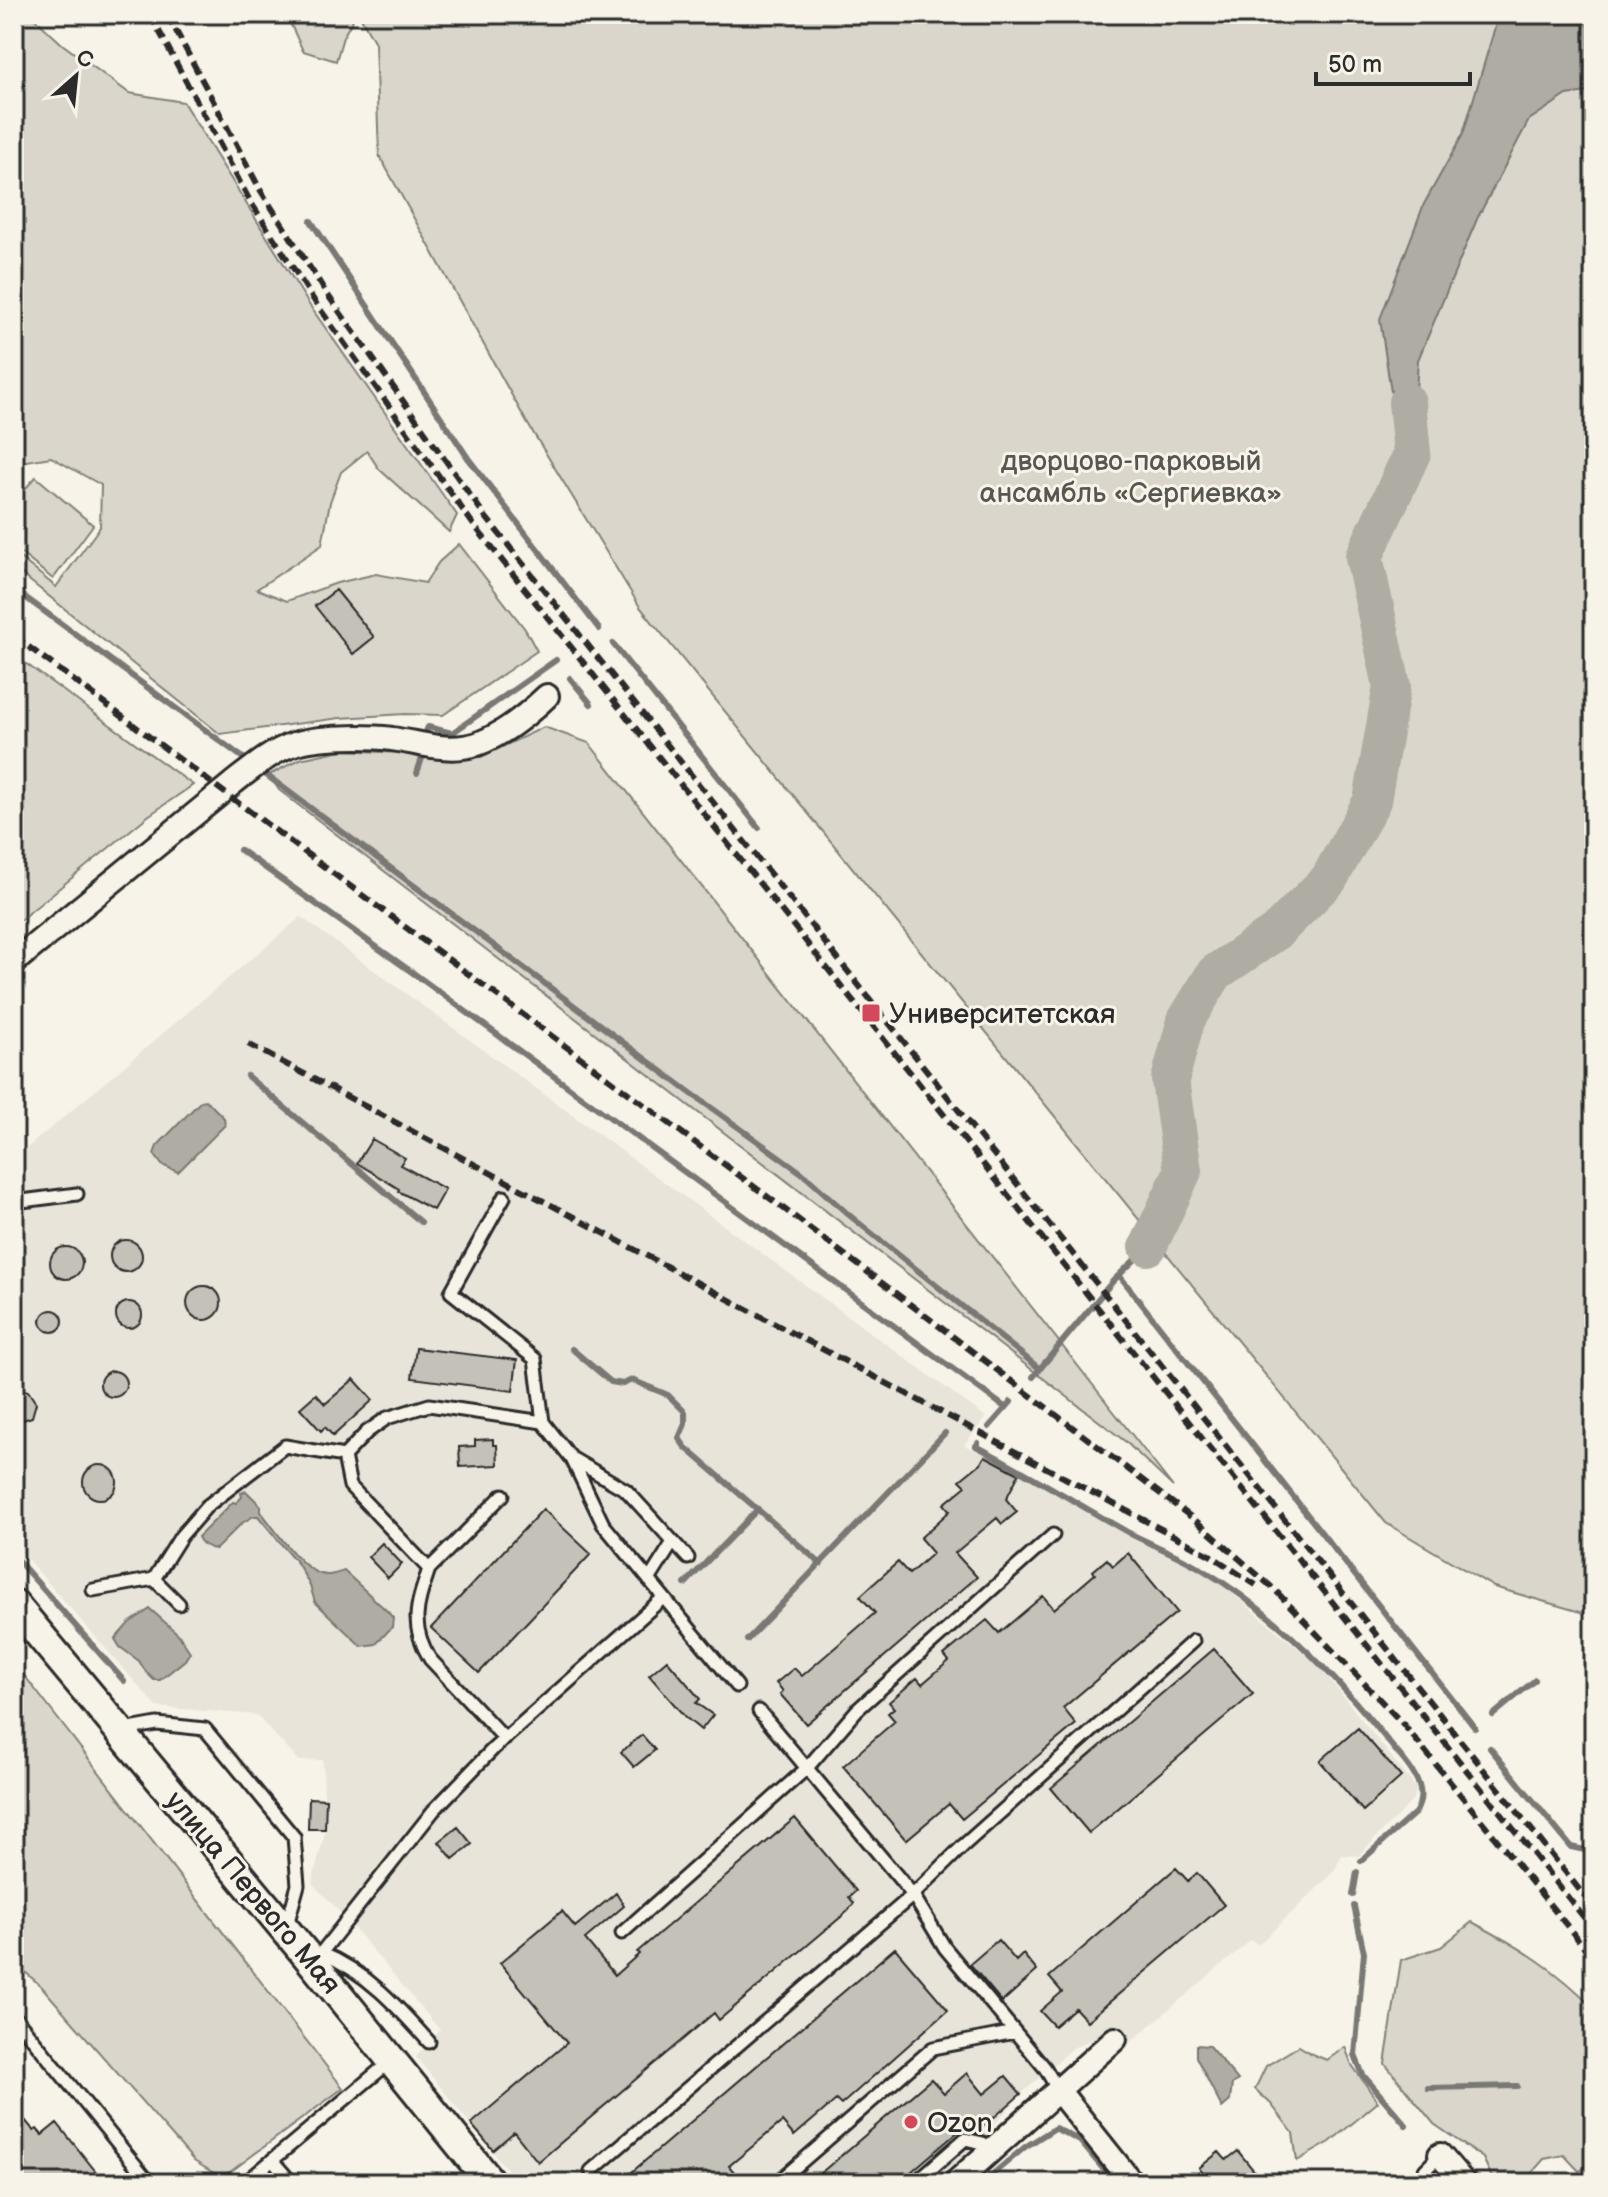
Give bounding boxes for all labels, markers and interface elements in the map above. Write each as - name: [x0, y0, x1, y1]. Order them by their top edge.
- north arrow: [36, 36, 116, 116]
- scale bar: [1316, 36, 1470, 86]
- text: С: [71, 44, 97, 75]
- text: 50 m: [1328, 50, 1382, 79]
- park label: дворцово-парковый ансамбль «Сергиевка»: [980, 445, 1282, 510]
- place label: Университетская: [889, 998, 1116, 1031]
- marker: Университетская: [860, 1002, 882, 1024]
- street label: улица Первого Мая: [158, 1785, 347, 2001]
- place label: Ozon: [927, 2107, 993, 2140]
- marker: Ozon: [902, 2113, 920, 2131]

